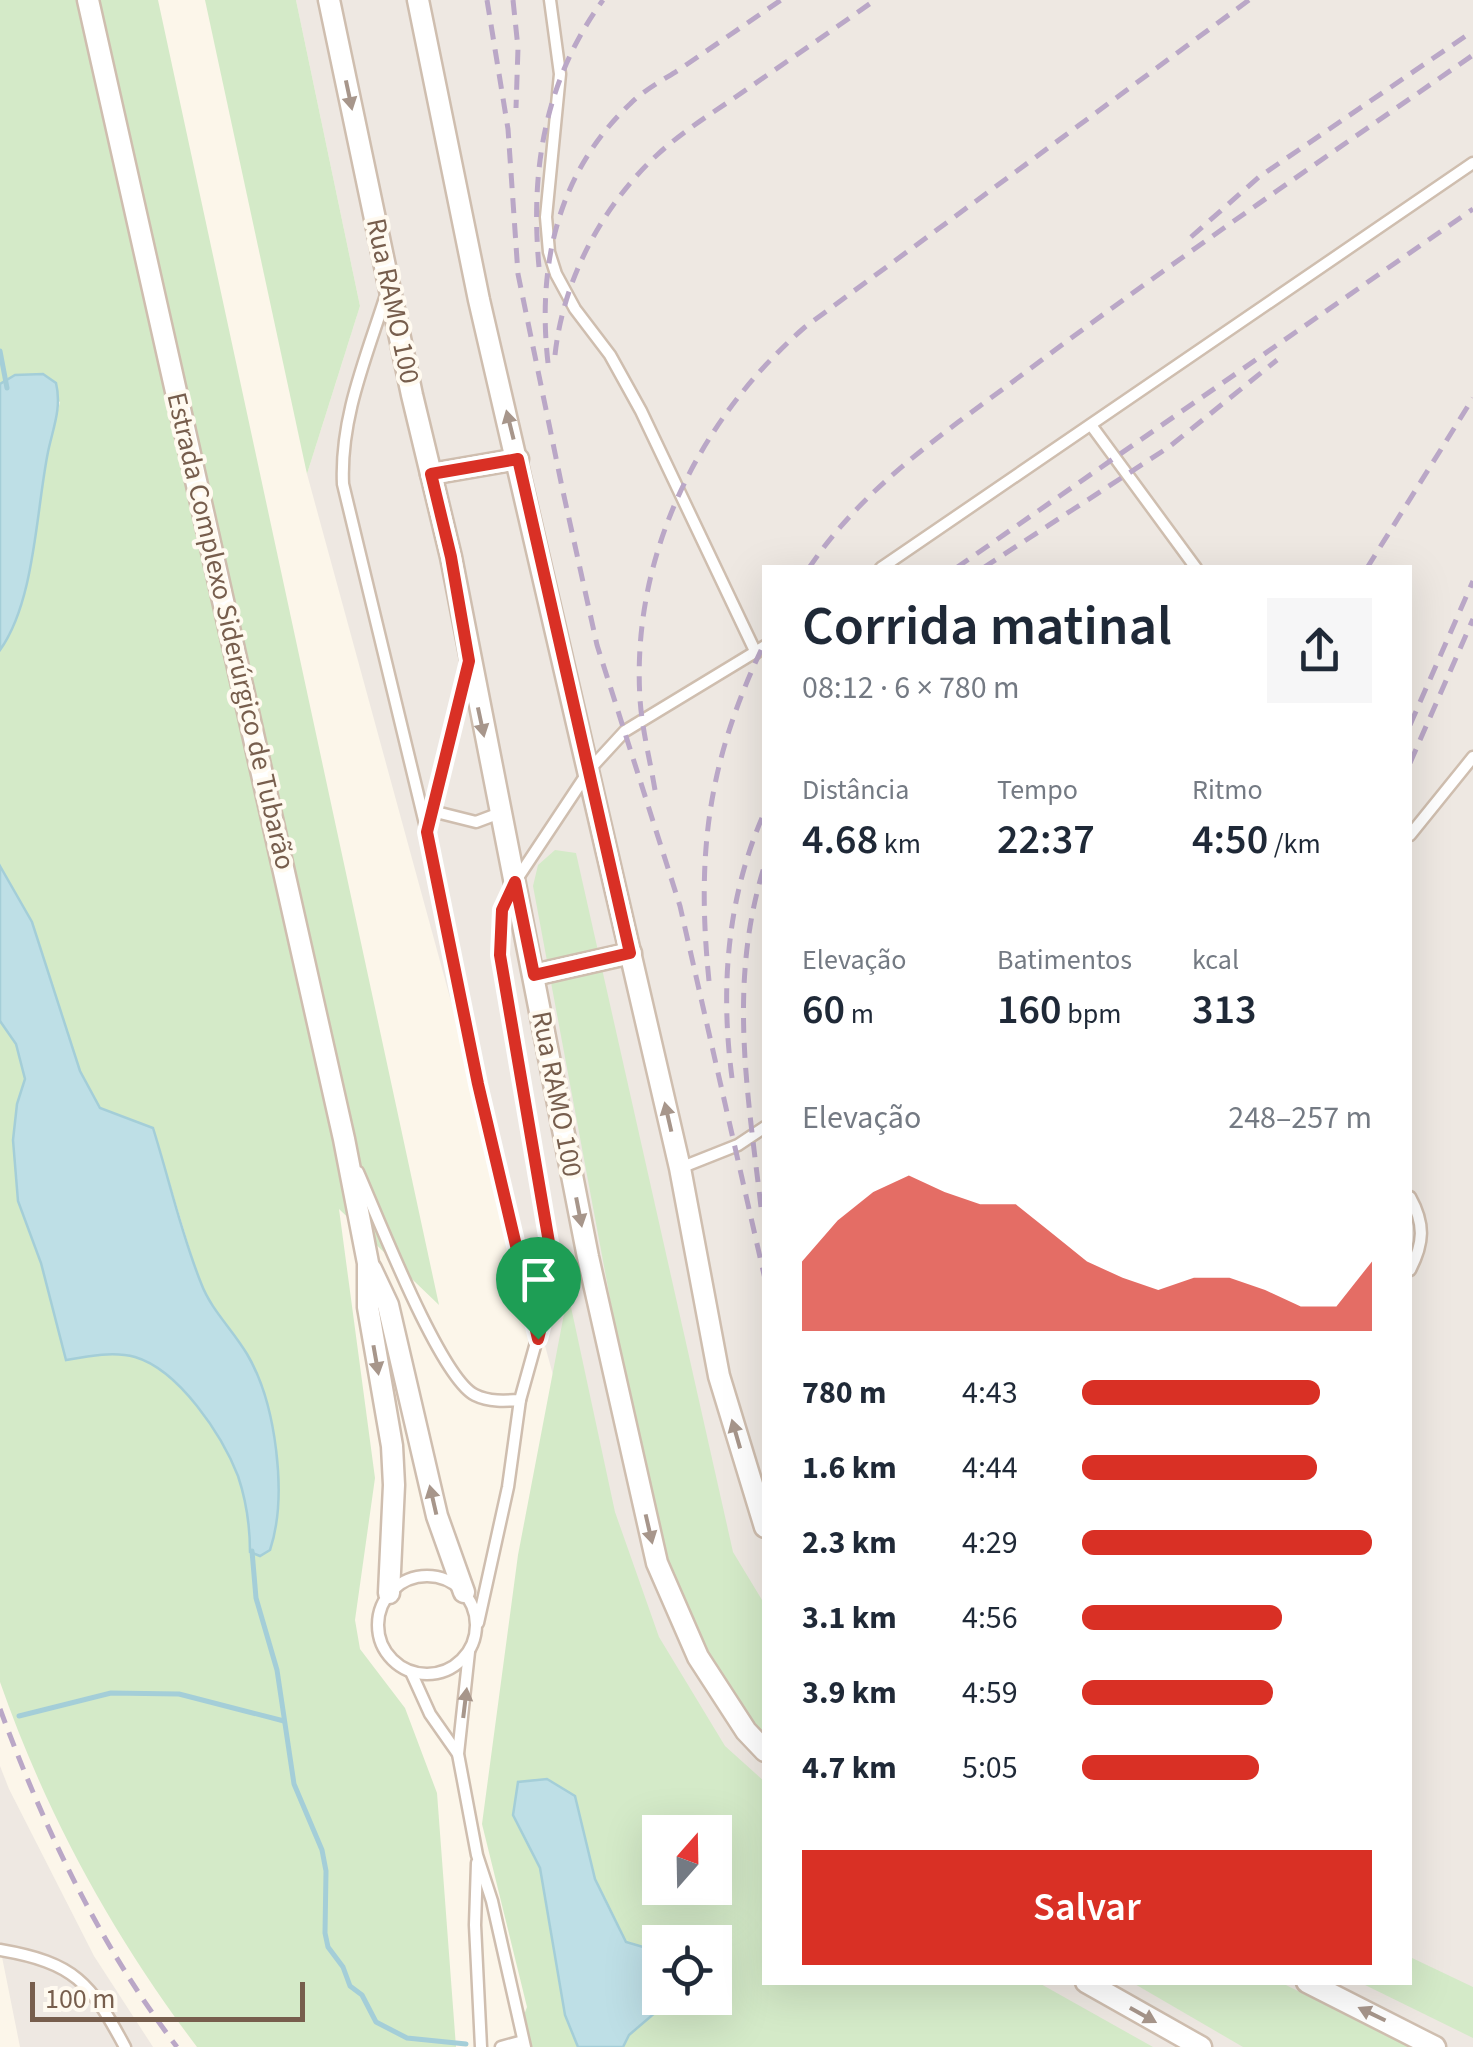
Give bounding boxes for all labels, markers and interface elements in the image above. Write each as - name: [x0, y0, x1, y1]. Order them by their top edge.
- one-way arrow: [342, 80, 358, 111]
- street label: Rua RAMO 100: [356, 215, 430, 387]
- street label: Estrada Complexo Siderúrgico de Tubarão: [157, 389, 305, 873]
- one-way arrow: [502, 409, 517, 440]
- text: Corrida matinal: [802, 588, 1172, 666]
- button: share: [1267, 598, 1372, 703]
- text: 08:12 · 6 × 780 m: [802, 665, 1020, 711]
- one-way arrow: [474, 706, 490, 737]
- text: Distância: [802, 770, 909, 810]
- text: Tempo: [997, 770, 1078, 810]
- text: Ritmo: [1192, 770, 1263, 810]
- text: 4.68: [802, 810, 878, 870]
- text: 22:37: [997, 810, 1095, 870]
- text: 4:50: [1192, 810, 1268, 870]
- text: km: [878, 824, 921, 864]
- text: /km: [1268, 824, 1321, 864]
- text: Elevação: [802, 940, 906, 980]
- text: Batimentos: [997, 940, 1132, 980]
- text: kcal: [1192, 940, 1239, 980]
- text: 60: [802, 980, 845, 1040]
- text: 160: [997, 980, 1062, 1040]
- text: 313: [1192, 980, 1257, 1040]
- text: m: [845, 994, 874, 1034]
- text: bpm: [1062, 994, 1121, 1034]
- street label: Rua RAMO 100: [521, 1008, 593, 1180]
- text: Elevação: [802, 1095, 921, 1141]
- text: 248–257 m: [1228, 1095, 1372, 1141]
- one-way arrow: [660, 1101, 675, 1132]
- one-way arrow: [572, 1197, 588, 1228]
- pin: [496, 1237, 581, 1340]
- icon: arrive: [511, 1252, 566, 1307]
- one-way arrow: [369, 1345, 384, 1376]
- text: 780 m: [802, 1370, 887, 1416]
- text: 4:43: [962, 1370, 1018, 1416]
- one-way arrow: [728, 1419, 743, 1449]
- text: 1.6 km: [802, 1445, 897, 1491]
- text: 4:44: [962, 1445, 1018, 1491]
- one-way arrow: [425, 1484, 440, 1515]
- one-way arrow: [642, 1514, 657, 1545]
- text: 2.3 km: [802, 1520, 897, 1566]
- text: 4:29: [962, 1520, 1018, 1566]
- text: 3.1 km: [802, 1595, 897, 1641]
- text: 4:56: [962, 1595, 1018, 1641]
- text: 3.9 km: [802, 1670, 897, 1716]
- text: 4:59: [962, 1670, 1018, 1716]
- one-way arrow: [457, 1687, 473, 1718]
- text: 4.7 km: [802, 1745, 897, 1791]
- text: 5:05: [962, 1745, 1018, 1791]
- north arrow: [642, 1815, 732, 1905]
- map controls: [642, 1815, 732, 2015]
- button: Salvar: [802, 1850, 1372, 1965]
- button: locate: [642, 1925, 732, 2015]
- scale bar: [30, 1977, 305, 2022]
- text: 100 m: [45, 1979, 116, 2019]
- one-way arrow: [1129, 2006, 1158, 2023]
- one-way arrow: [1357, 2006, 1386, 2023]

